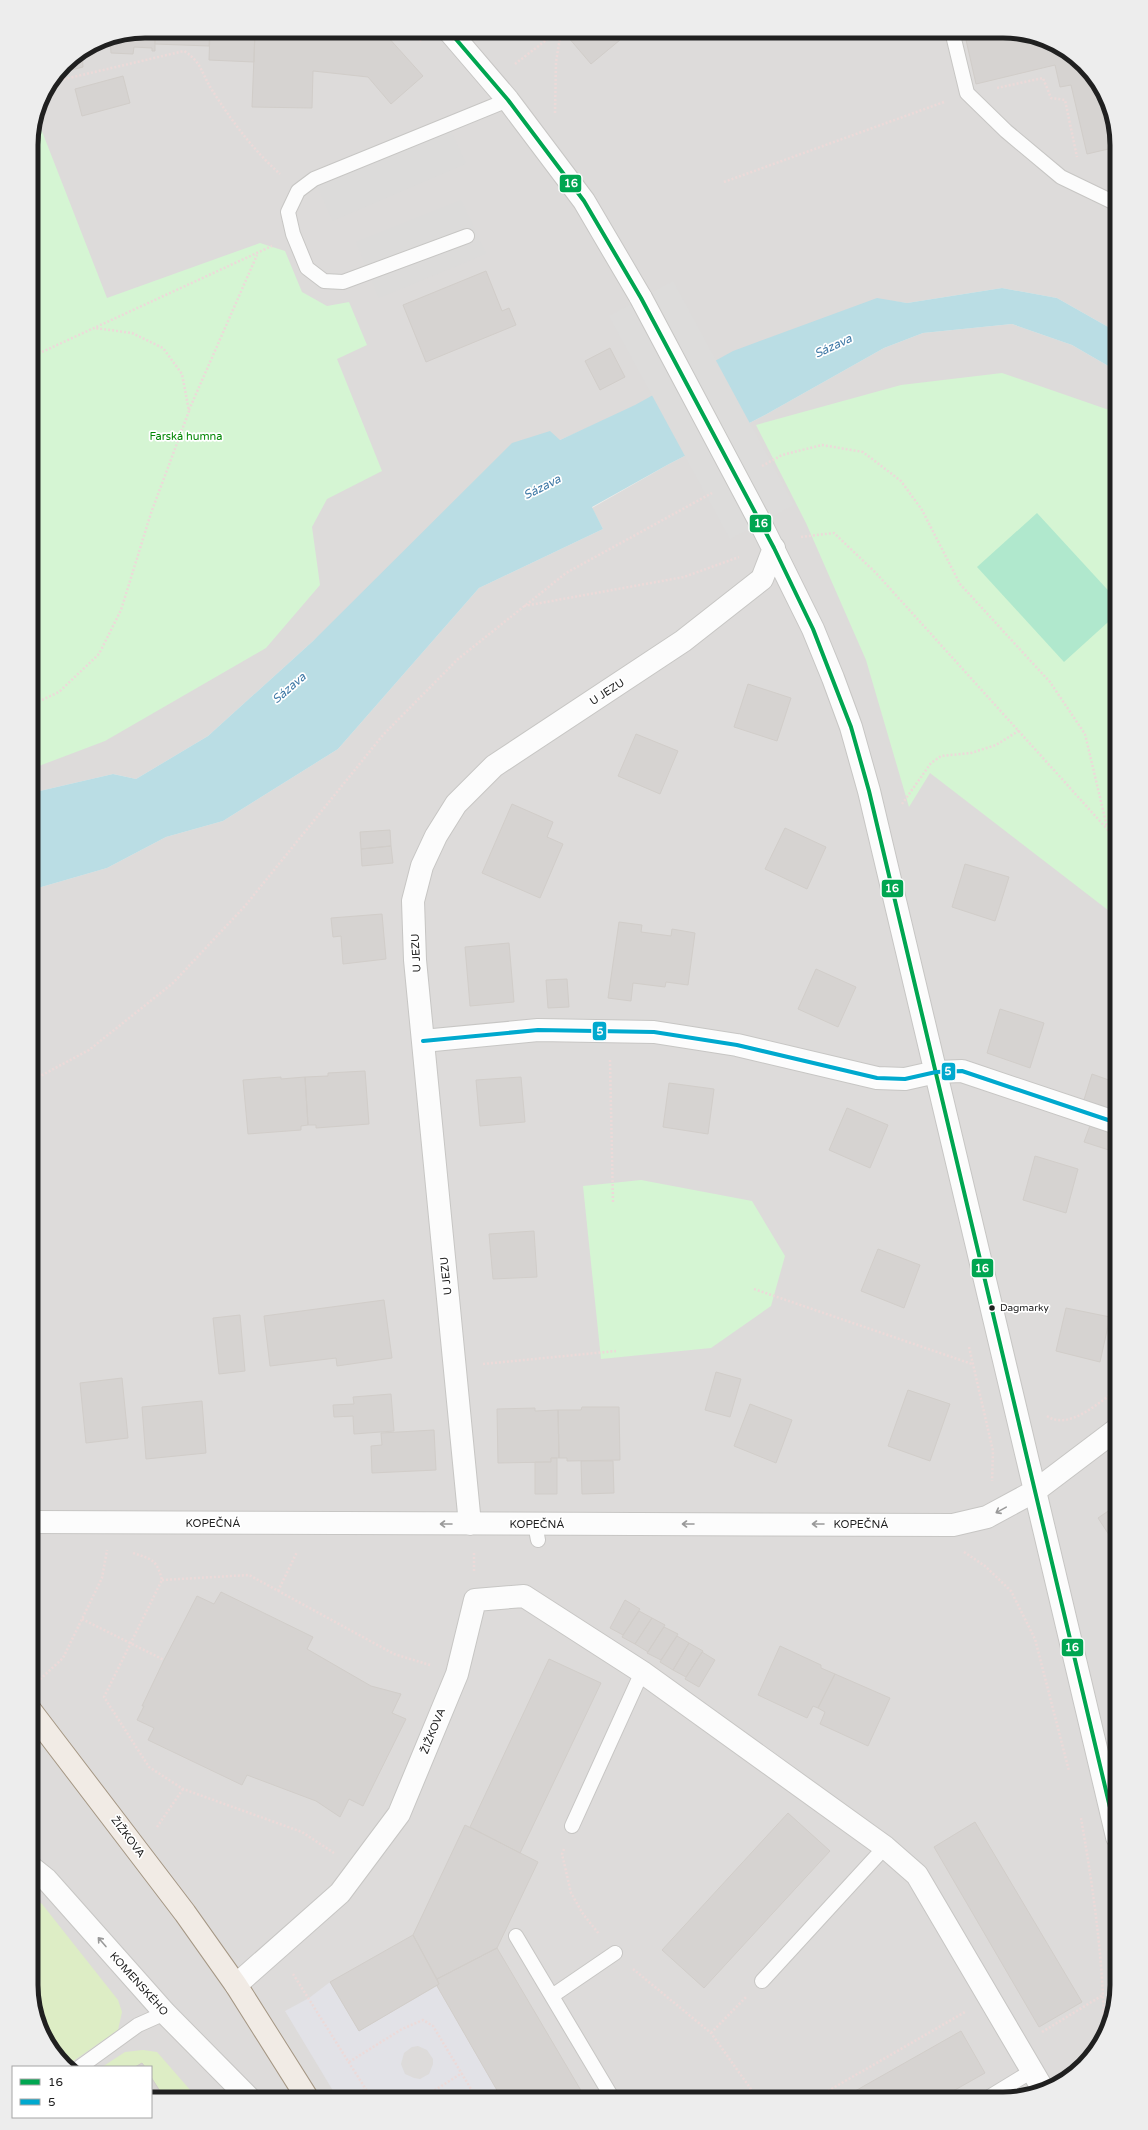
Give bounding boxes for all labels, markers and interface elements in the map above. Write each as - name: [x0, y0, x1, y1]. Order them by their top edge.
- line badge: 16: [559, 174, 582, 193]
- text: 16: [564, 177, 578, 190]
- water label: Sázava: [812, 331, 854, 361]
- park label: Farská humna: [150, 430, 222, 443]
- water label: Sázava: [521, 472, 563, 502]
- line badge: 16: [749, 514, 772, 533]
- text: 16: [754, 517, 768, 530]
- water label: Sázava: [269, 670, 309, 706]
- street label: U JEZU: [587, 676, 627, 708]
- line badge: 16: [881, 879, 904, 898]
- text: 16: [885, 882, 899, 895]
- street label: U JEZU: [408, 933, 424, 973]
- line badge: 5: [592, 1021, 607, 1041]
- text: 5: [597, 1025, 604, 1038]
- line badge: 5: [941, 1062, 956, 1081]
- text: 5: [945, 1065, 952, 1078]
- street label: U JEZU: [438, 1256, 454, 1296]
- line badge: 16: [971, 1258, 994, 1278]
- text: 16: [975, 1262, 989, 1275]
- place label: Dagmarky: [1000, 1302, 1049, 1314]
- marker: Dagmarky: [987, 1303, 997, 1313]
- one-way arrow: [995, 1506, 1007, 1514]
- street label: KOPEČNÁ: [186, 1516, 241, 1530]
- street label: KOPEČNÁ: [510, 1517, 565, 1531]
- street label: KOPEČNÁ: [834, 1517, 889, 1531]
- one-way arrow: [440, 1520, 453, 1528]
- one-way arrow: [682, 1520, 695, 1528]
- one-way arrow: [812, 1520, 825, 1528]
- line badge: 16: [1061, 1638, 1084, 1657]
- text: 16: [1065, 1641, 1079, 1654]
- street label: ŽIŽKOVA: [418, 1706, 448, 1756]
- street label: ŽIŽKOVA: [108, 1814, 148, 1860]
- one-way arrow: [98, 1937, 107, 1947]
- street label: KOMENSKÉHO: [107, 1949, 172, 2018]
- legend: [12, 2066, 152, 2118]
- text: 16: [48, 2075, 63, 2089]
- text: 5: [48, 2095, 56, 2109]

